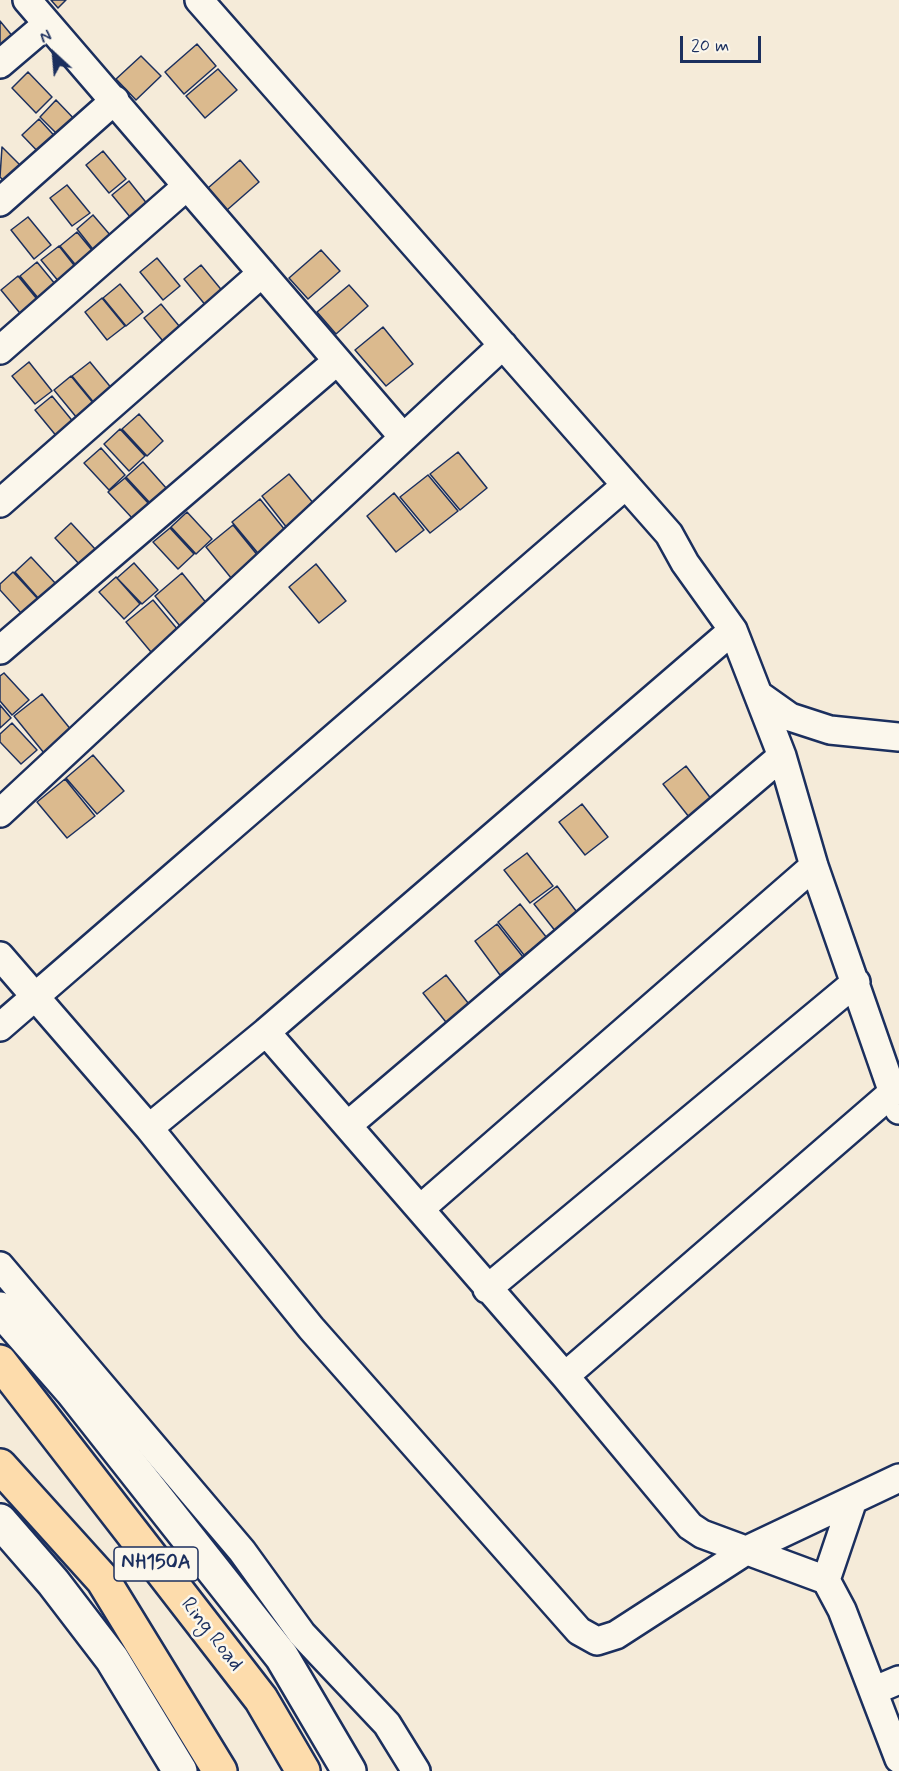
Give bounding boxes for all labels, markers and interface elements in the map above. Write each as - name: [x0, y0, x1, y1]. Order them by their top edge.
- north arrow: [24, 24, 84, 84]
- scale bar: [683, 24, 764, 62]
- text: N: [36, 26, 55, 49]
- text: 20 m: [691, 34, 729, 58]
- road number: NH150A: [114, 1547, 198, 1581]
- street label: Ring Road: [174, 1593, 248, 1677]

